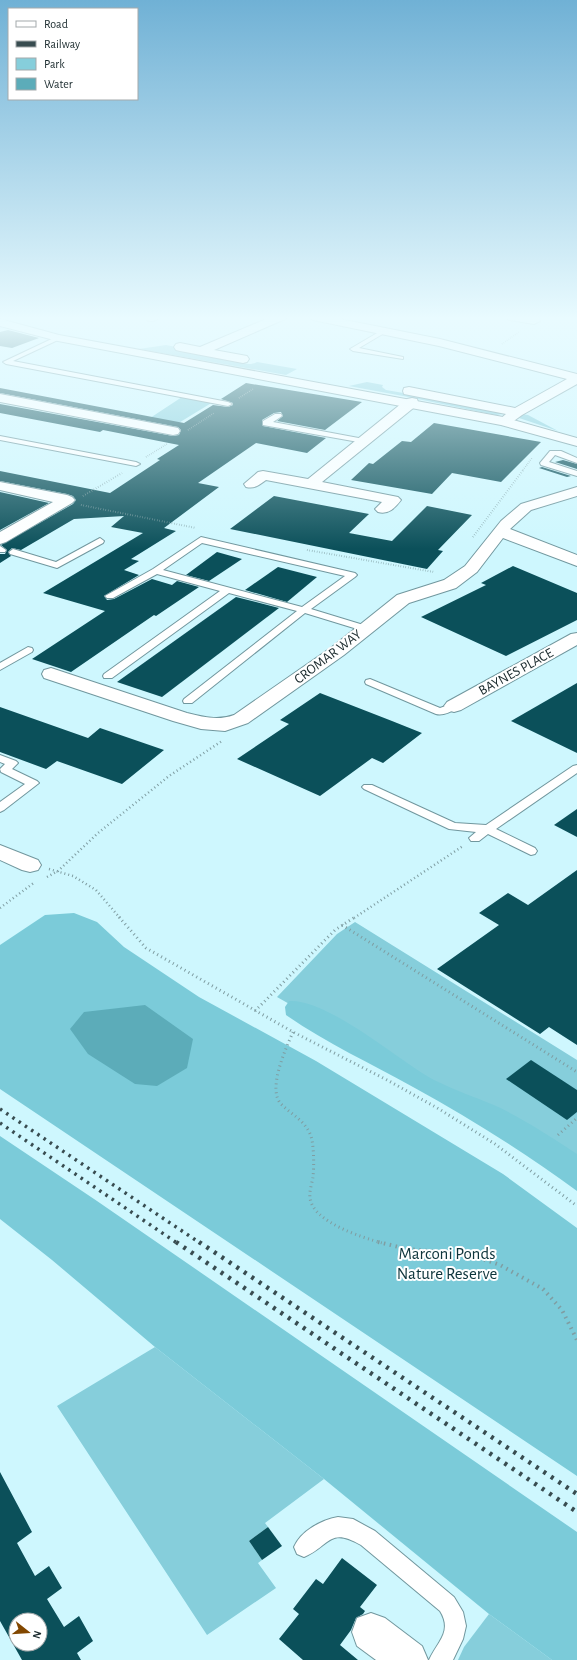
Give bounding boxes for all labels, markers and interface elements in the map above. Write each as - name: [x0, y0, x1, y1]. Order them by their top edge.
- legend: [8, 8, 138, 100]
- text: Road: [44, 18, 68, 30]
- text: Railway: [44, 38, 80, 51]
- text: Park: [44, 58, 65, 70]
- text: Water: [44, 78, 73, 90]
- street label: CROMAR WAY: [292, 627, 365, 687]
- street label: BAYNES PLACE: [476, 646, 556, 698]
- park label: Marconi Ponds Nature Reserve: [397, 1245, 497, 1282]
- north arrow: [8, 1612, 48, 1652]
- text: N: [31, 1630, 43, 1640]

